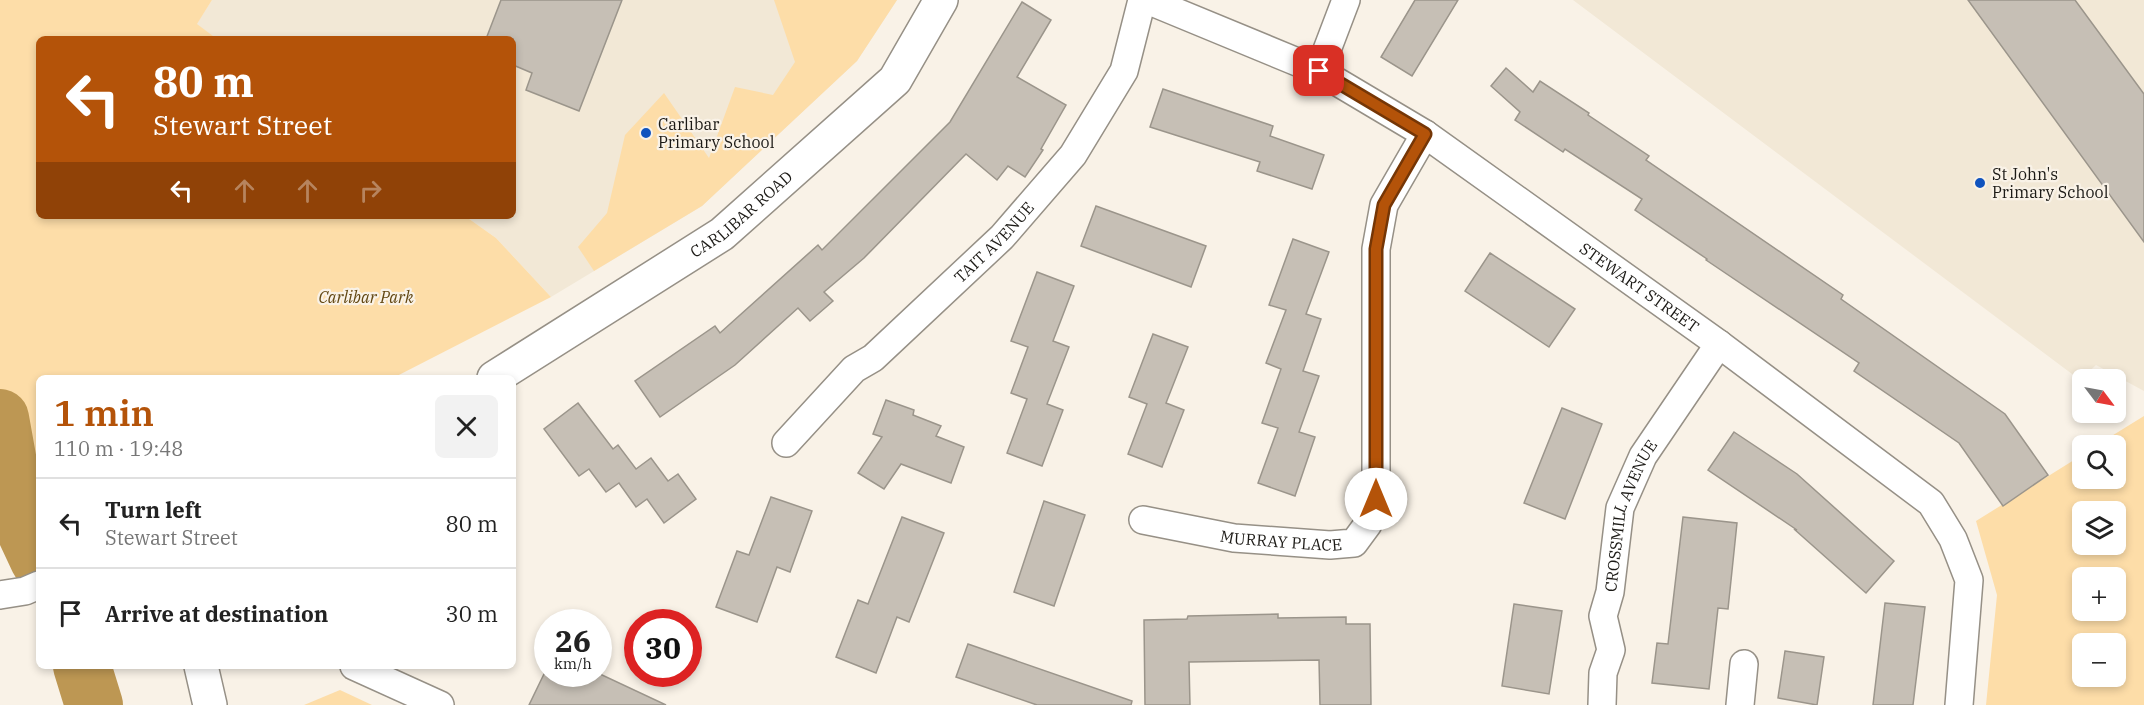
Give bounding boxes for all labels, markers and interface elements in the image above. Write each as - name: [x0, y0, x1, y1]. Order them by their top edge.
- pin: [1293, 45, 1344, 96]
- text: 80 m: [153, 54, 254, 109]
- icon: arrive: [1302, 54, 1335, 87]
- icon: left: [54, 60, 132, 138]
- text: Stewart Street: [153, 107, 332, 142]
- place label: Carlibar Primary School: [658, 114, 775, 152]
- marker: Carlibar Primary School: [639, 126, 653, 140]
- place label: St John's Primary School: [1992, 164, 2109, 202]
- street label: CARLIBAR ROAD: [686, 166, 796, 262]
- icon: left: [165, 174, 198, 207]
- icon: ahead: [228, 174, 261, 207]
- icon: ahead: [291, 174, 324, 207]
- icon: right: [354, 174, 387, 207]
- marker: St John's Primary School: [1973, 176, 1987, 190]
- street label: TAIT AVENUE: [950, 198, 1038, 287]
- street label: STEWART STREET: [1576, 238, 1703, 337]
- park label: Carlibar Park: [319, 287, 414, 307]
- north arrow: [2072, 369, 2126, 423]
- map controls: [2072, 369, 2126, 687]
- text: 1 min: [54, 389, 154, 436]
- button: close: [435, 395, 498, 458]
- text: 110 m · 19:48: [54, 435, 183, 462]
- button: search: [2072, 435, 2126, 489]
- street label: CROSSMILL AVENUE: [1600, 436, 1661, 593]
- position arrow: [1344, 467, 1408, 531]
- text: Turn left: [105, 495, 201, 524]
- button: layers: [2072, 501, 2126, 555]
- icon: left: [54, 507, 87, 540]
- text: 80 m: [446, 509, 498, 538]
- text: Stewart Street: [105, 524, 238, 551]
- street label: MURRAY PLACE: [1218, 525, 1343, 555]
- button: +: [2072, 567, 2126, 621]
- icon: arrive: [54, 597, 87, 630]
- text: Arrive at destination: [105, 599, 328, 628]
- text: 30 m: [446, 599, 498, 628]
- speed limit sign: 30: [624, 609, 702, 687]
- text: 26: [555, 621, 591, 660]
- button: −: [2072, 633, 2126, 687]
- text: km/h: [554, 654, 592, 673]

